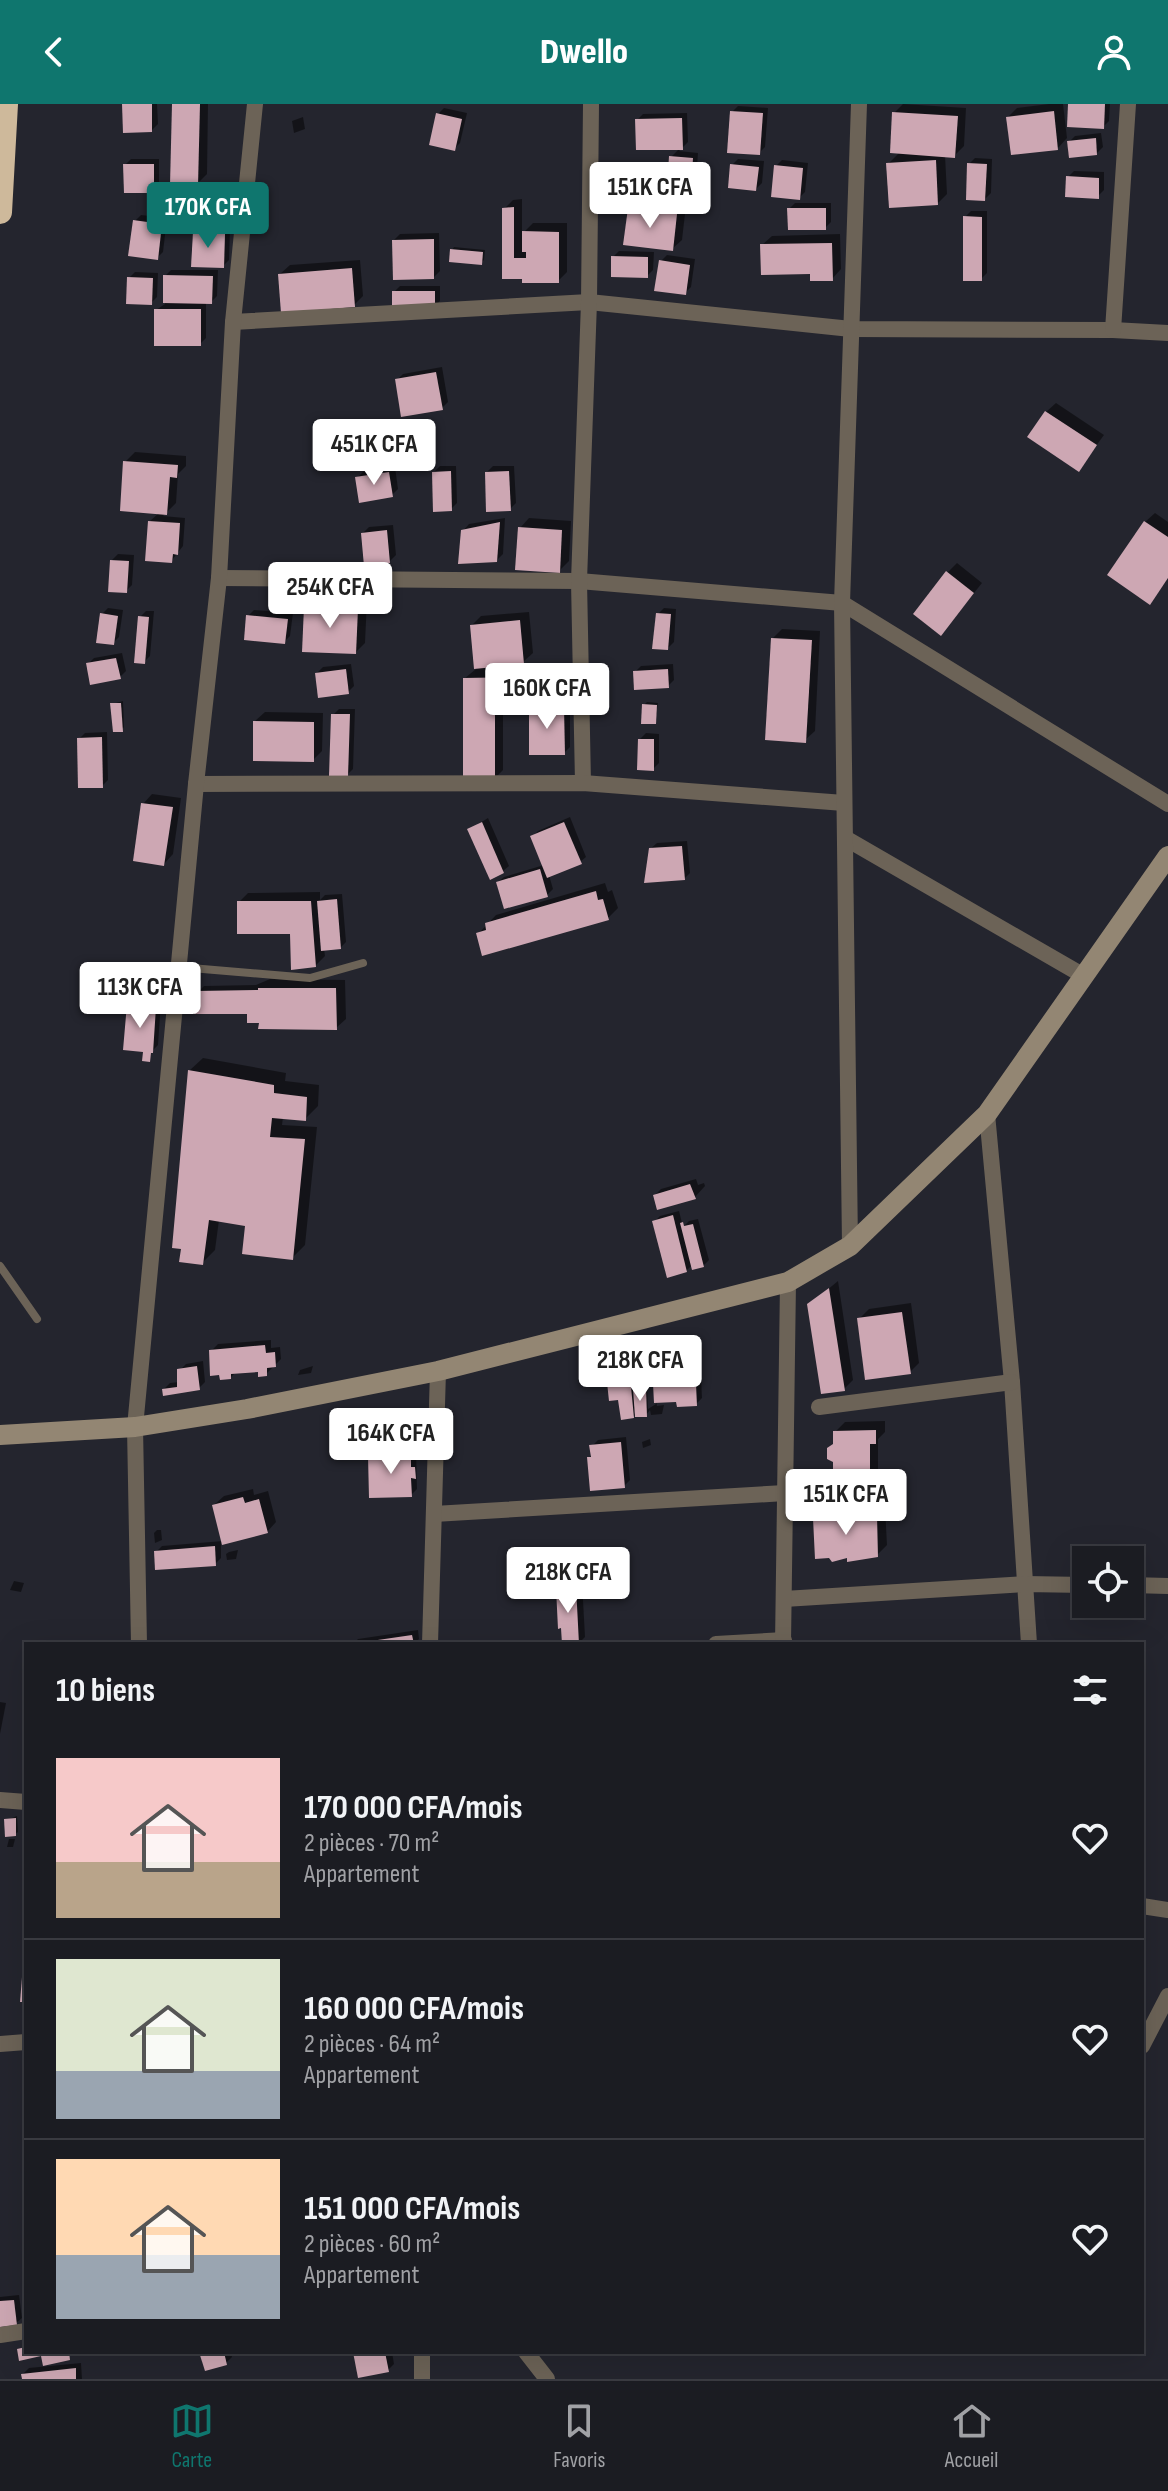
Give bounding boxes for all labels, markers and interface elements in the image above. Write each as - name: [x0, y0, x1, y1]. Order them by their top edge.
- icon: back: [32, 30, 76, 74]
- icon: person: [1092, 30, 1136, 74]
- text: Dwello: [540, 31, 628, 74]
- pin: 151K CFA: [567, 162, 733, 230]
- text: 151K CFA: [608, 172, 692, 203]
- pin: 170K CFA: [125, 182, 291, 250]
- text: 170K CFA: [165, 192, 251, 223]
- pin: 451K CFA: [291, 419, 457, 487]
- text: 451K CFA: [331, 429, 417, 460]
- pin: 254K CFA: [247, 562, 413, 630]
- text: 254K CFA: [286, 572, 374, 603]
- pin: 160K CFA: [464, 663, 630, 731]
- text: 160K CFA: [503, 673, 591, 704]
- pin: 113K CFA: [57, 962, 223, 1030]
- text: 113K CFA: [98, 972, 182, 1003]
- pin: 218K CFA: [557, 1335, 723, 1403]
- text: 218K CFA: [597, 1345, 683, 1376]
- pin: 164K CFA: [308, 1408, 474, 1476]
- text: 164K CFA: [347, 1418, 435, 1449]
- pin: 151K CFA: [763, 1469, 929, 1537]
- text: 151K CFA: [804, 1479, 888, 1510]
- map controls: [1072, 1546, 1144, 1618]
- button: locate: [1072, 1546, 1144, 1618]
- pin: 218K CFA: [485, 1547, 651, 1615]
- text: 218K CFA: [525, 1557, 611, 1588]
- icon: filters: [1068, 1668, 1112, 1712]
- text: 10 biens: [56, 1670, 155, 1711]
- text: 170 000 CFA/mois: [304, 1787, 523, 1828]
- icon: home: [120, 1790, 216, 1886]
- icon: heart: [1068, 1816, 1112, 1860]
- text: 2 pièces · 70 m²: [304, 1828, 439, 1859]
- text: Appartement: [304, 1859, 419, 1890]
- text: 160 000 CFA/mois: [304, 1988, 524, 2029]
- icon: home: [120, 1991, 216, 2087]
- icon: heart: [1068, 2017, 1112, 2061]
- text: 2 pièces · 64 m²: [304, 2029, 440, 2060]
- text: Appartement: [304, 2060, 419, 2091]
- text: 151 000 CFA/mois: [304, 2188, 520, 2229]
- icon: home: [120, 2191, 216, 2287]
- icon: heart: [1068, 2217, 1112, 2261]
- text: 2 pièces · 60 m²: [304, 2229, 440, 2260]
- text: Appartement: [304, 2260, 419, 2291]
- tab: Carte: [170, 2399, 214, 2474]
- tab: Favoris: [553, 2399, 605, 2474]
- tab: Accueil: [945, 2399, 998, 2474]

